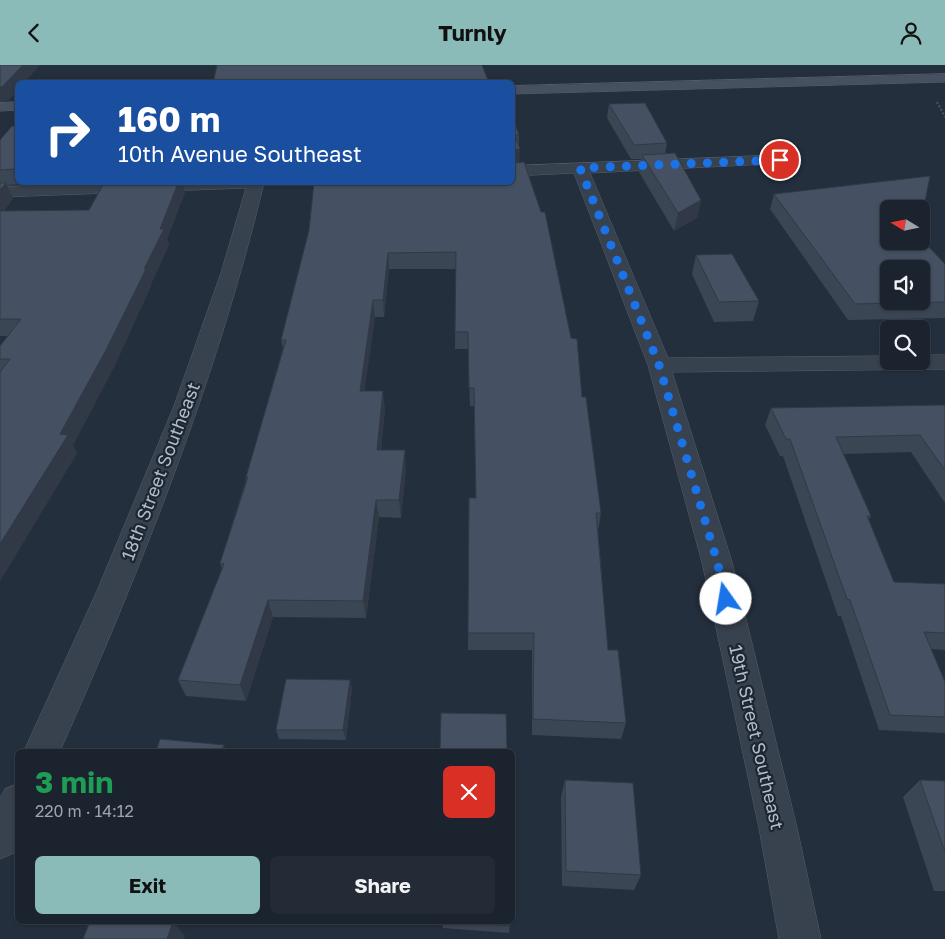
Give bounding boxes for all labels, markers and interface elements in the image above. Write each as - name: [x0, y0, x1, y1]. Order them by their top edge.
- icon: back: [20, 19, 48, 47]
- text: Turnly: [438, 19, 507, 46]
- icon: person: [897, 19, 925, 47]
- text: 160 m: [118, 98, 220, 140]
- icon: right: [35, 100, 100, 165]
- pin: [759, 139, 801, 181]
- text: 10th Avenue Southeast: [118, 140, 362, 167]
- icon: arrive: [766, 146, 794, 174]
- north arrow: [880, 200, 930, 250]
- map controls: [880, 200, 930, 370]
- button: sound: [880, 260, 930, 310]
- button: search: [880, 320, 930, 370]
- street label: 18th Street Southeast: [116, 379, 204, 563]
- position arrow: [699, 572, 751, 624]
- street label: 19th Street Southeast: [725, 642, 789, 832]
- text: 3 min: [35, 764, 113, 800]
- button: close: [443, 766, 495, 818]
- text: 220 m · 14:12: [35, 801, 134, 821]
- button: Exit: [35, 856, 260, 914]
- button: Share: [270, 856, 495, 914]

